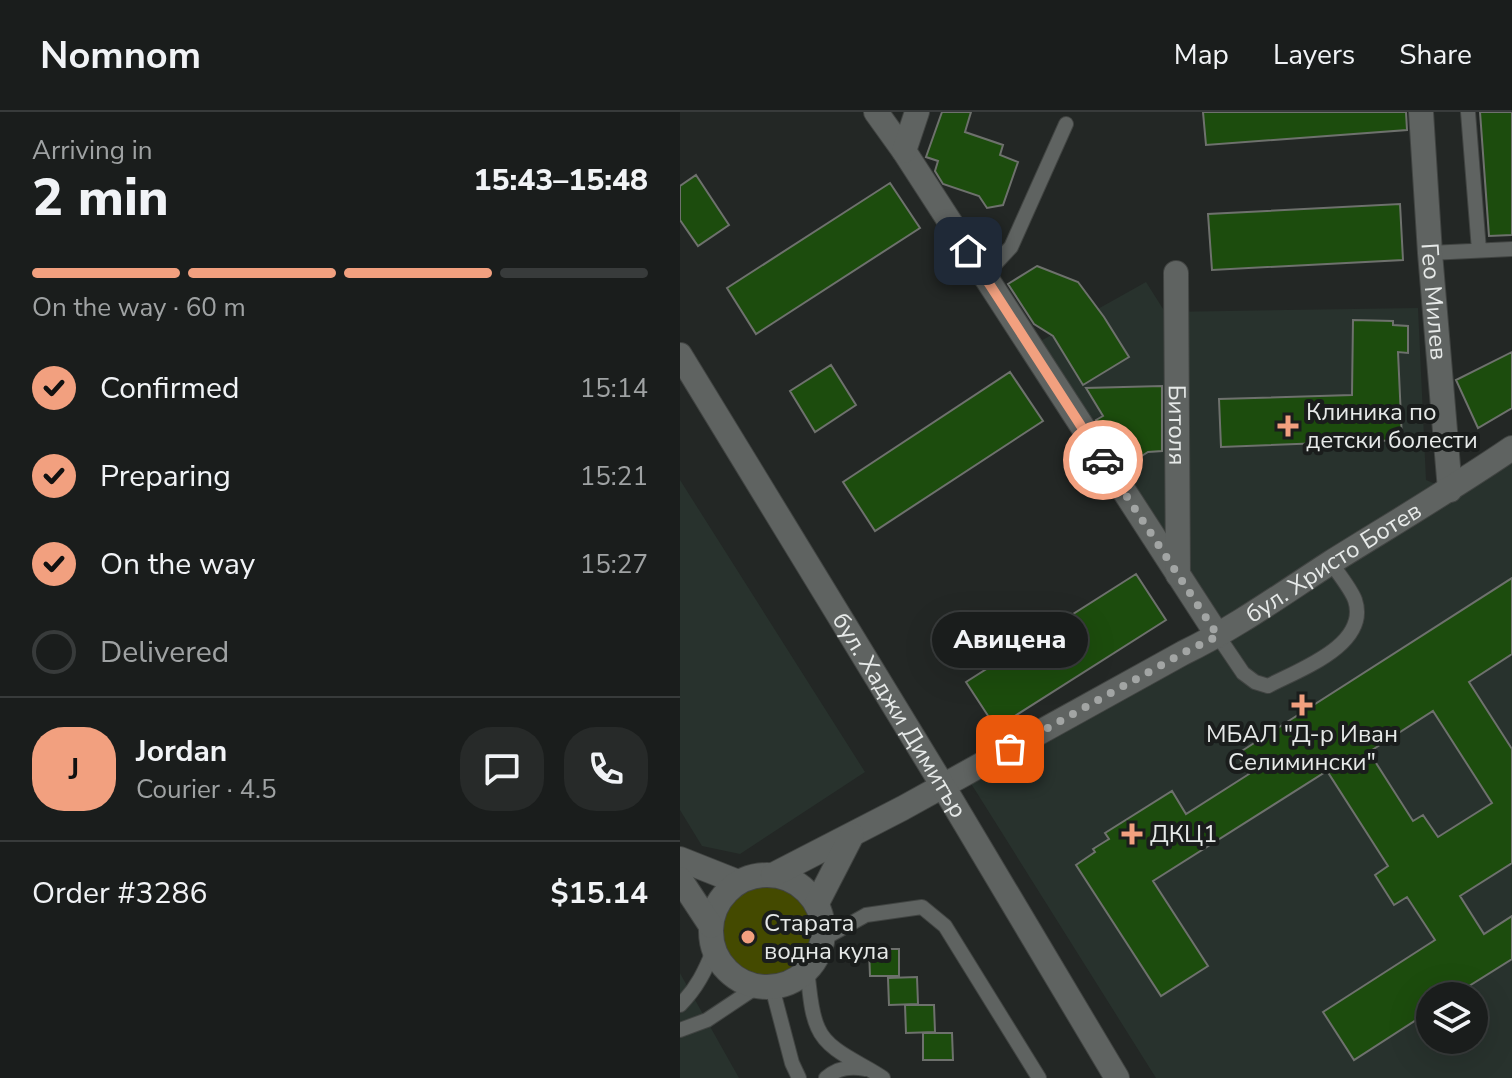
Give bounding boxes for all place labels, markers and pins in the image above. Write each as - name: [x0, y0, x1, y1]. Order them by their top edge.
- pin: [934, 217, 1002, 285]
- place label: Клиника по детски болести: [1306, 396, 1478, 456]
- marker: Клиника по детски болести: [1277, 415, 1299, 437]
- callout: Авицена: [932, 613, 1088, 669]
- marker: МБАЛ "Д-р Иван Селимински": [1291, 694, 1313, 716]
- pin: [976, 715, 1044, 783]
- place label: МБАЛ "Д-р Иван Селимински": [1206, 718, 1398, 778]
- place label: ДКЦ1: [1150, 818, 1217, 850]
- marker: ДКЦ1: [1121, 823, 1143, 845]
- place label: Старата водна кула: [764, 907, 889, 967]
- marker: Старата водна кула: [739, 928, 757, 946]

